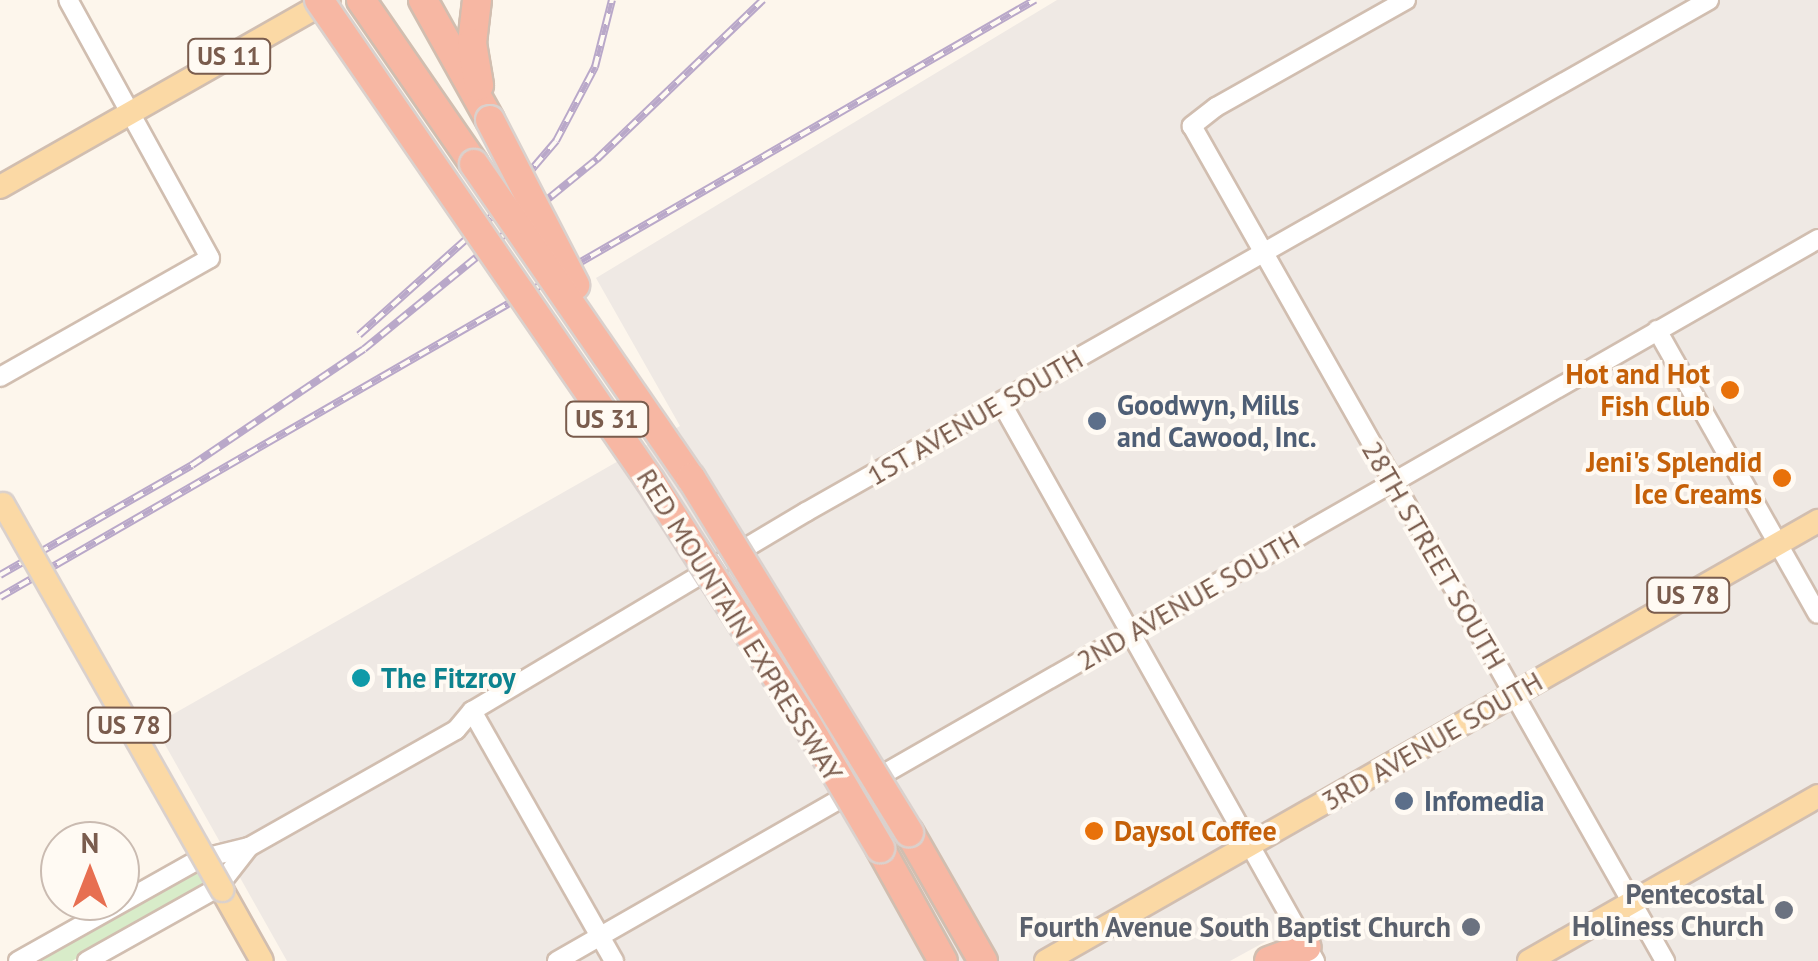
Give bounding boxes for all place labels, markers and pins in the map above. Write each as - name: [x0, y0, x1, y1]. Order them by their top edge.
- place label: Hot and Hot Fish Club: [1566, 357, 1710, 423]
- marker: Hot and Hot Fish Club: [1719, 379, 1741, 401]
- place label: Goodwyn, Mills and Cawood, Inc.: [1117, 388, 1319, 454]
- marker: Goodwyn, Mills and Cawood, Inc.: [1086, 410, 1108, 432]
- place label: Jeni's Splendid Ice Creams: [1586, 445, 1762, 511]
- marker: Jeni's Splendid Ice Creams: [1771, 467, 1793, 489]
- place label: The Fitzroy: [381, 661, 516, 695]
- marker: The Fitzroy: [350, 667, 372, 689]
- place label: Infomedia: [1424, 784, 1544, 818]
- marker: Infomedia: [1393, 790, 1415, 812]
- place label: Daysol Coffee: [1114, 814, 1277, 848]
- marker: Daysol Coffee: [1083, 820, 1105, 842]
- place label: Pentecostal Holiness Church: [1572, 877, 1764, 943]
- marker: Pentecostal Holiness Church: [1773, 899, 1795, 921]
- place label: Fourth Avenue South Baptist Church: [1018, 910, 1451, 944]
- marker: Fourth Avenue South Baptist Church: [1460, 916, 1482, 938]

